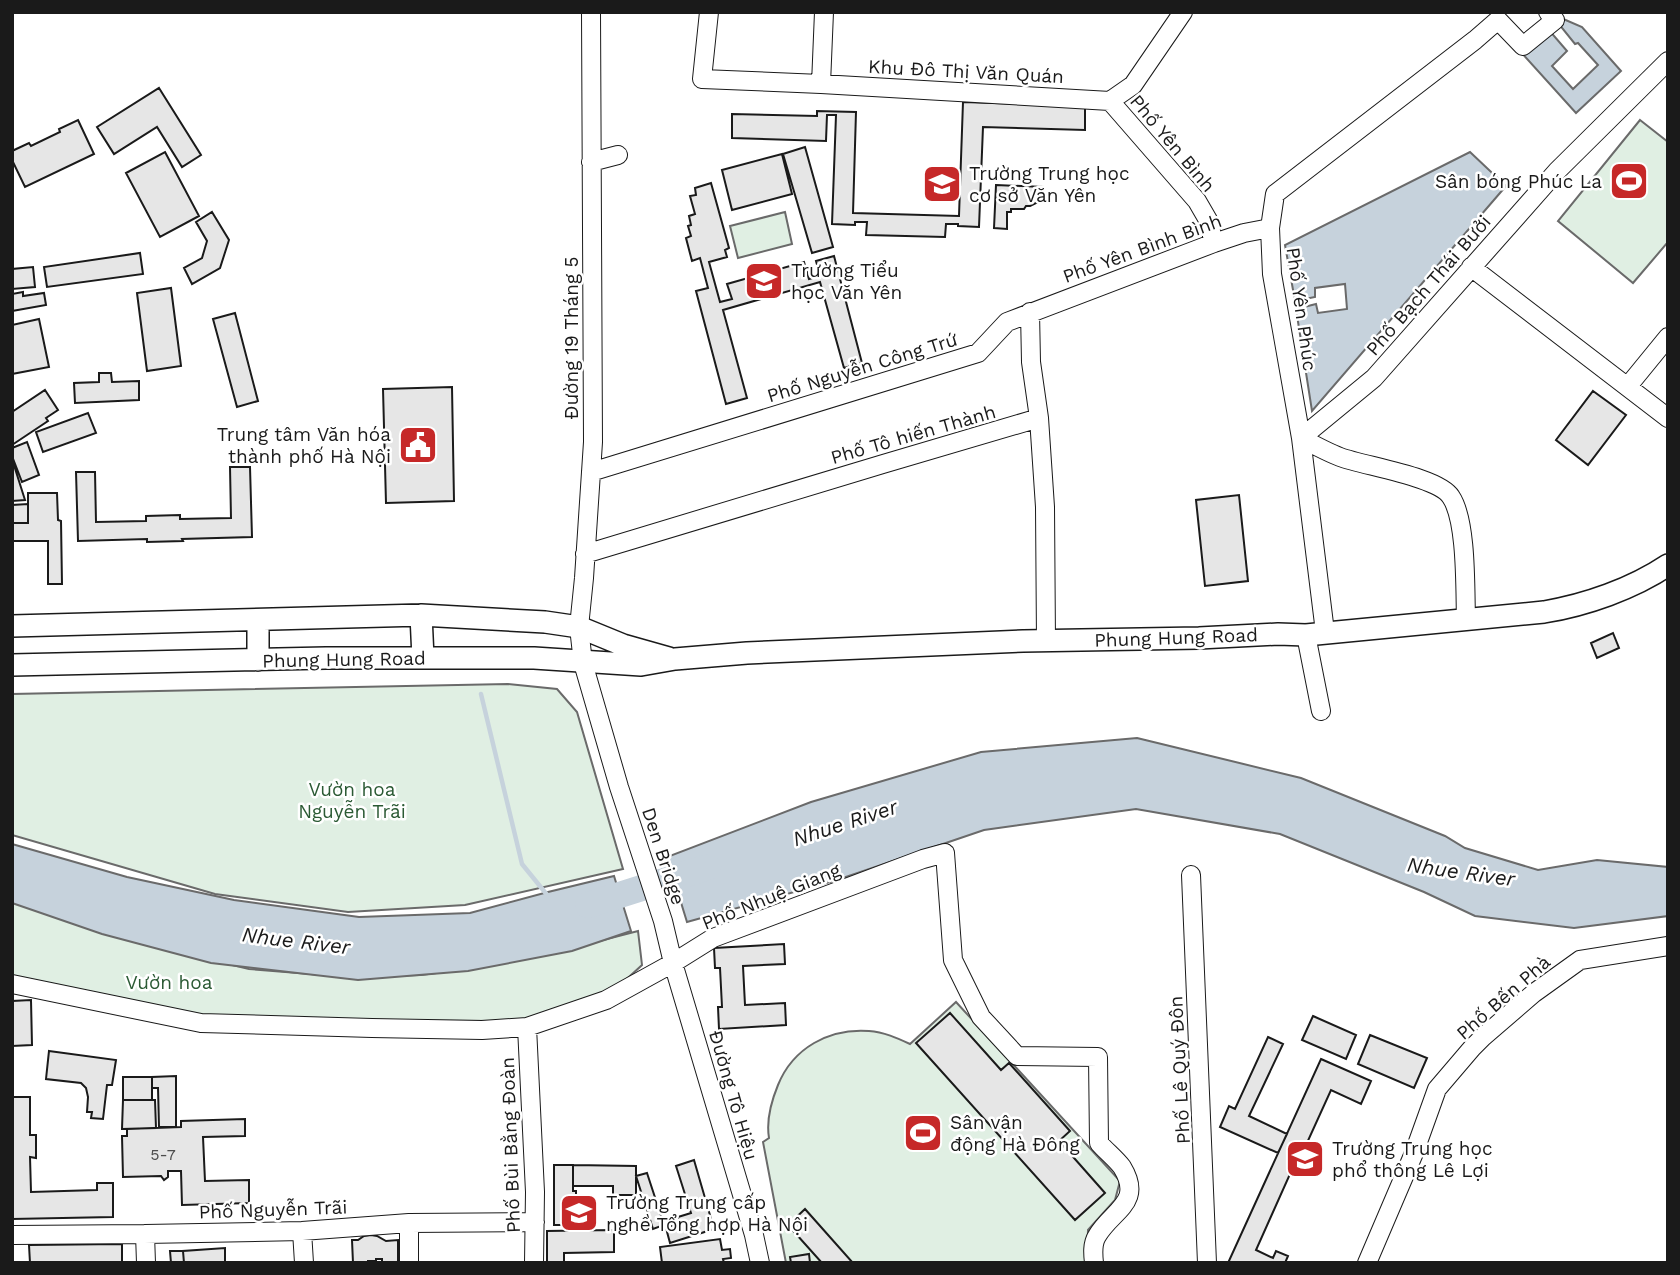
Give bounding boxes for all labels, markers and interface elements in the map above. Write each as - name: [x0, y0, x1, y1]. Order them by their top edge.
- street label: Khu Đô Thị Văn Quán: [867, 55, 1065, 88]
- street label: Phố Yên Bình: [1125, 90, 1220, 197]
- sports icon: Sân bóng Phúc La: [1608, 160, 1650, 202]
- place label: Trường Trung học cơ sở Văn Yên: [969, 162, 1130, 207]
- school or university icon: Trường Trung học cơ sở Văn Yên: [921, 163, 963, 205]
- place label: Sân bóng Phúc La: [1435, 170, 1602, 193]
- street label: Phố Yên Bình Bình: [1059, 209, 1225, 288]
- street label: Phố Bạch Thái Bưởi: [1361, 210, 1496, 360]
- street label: Phố Yên Phúc: [1281, 246, 1322, 372]
- street label: Đường 19 Tháng 5: [560, 256, 583, 420]
- place label: Trường Tiểu học Văn Yên: [791, 259, 902, 304]
- school or university icon: Trường Tiểu học Văn Yên: [743, 260, 785, 302]
- street label: Phố Nguyễn Công Trứ: [764, 327, 960, 407]
- street label: Phố Tô hiến Thành: [828, 400, 998, 469]
- place label: Trung tâm Văn hóa thành phố Hà Nội: [217, 423, 391, 468]
- public building icon: Trung tâm Văn hóa thành phố Hà Nội: [397, 424, 439, 466]
- street label: Phung Hung Road: [1094, 623, 1258, 652]
- street label: Phung Hung Road: [262, 647, 426, 672]
- park label: Vườn hoa Nguyễn Trãi: [298, 778, 406, 823]
- water label: Nhue River: [789, 794, 901, 851]
- street label: Den Bridge: [637, 805, 690, 908]
- water label: Nhue River: [1405, 852, 1518, 892]
- street label: Phố Nhuệ Giang: [699, 858, 845, 935]
- water label: Nhue River: [241, 921, 352, 960]
- street label: Phố Bến Phà: [1452, 950, 1555, 1044]
- park label: Vườn hoa: [126, 971, 213, 994]
- street label: Phố Lê Quý Đôn: [1164, 995, 1195, 1145]
- street label: Đường Tô Hiệu: [704, 1028, 763, 1163]
- street label: Phố Bùi Bằng Đoàn: [496, 1056, 525, 1233]
- place label: Sân vận động Hà Đông: [950, 1111, 1080, 1156]
- sports icon: Sân vận động Hà Đông: [902, 1112, 944, 1154]
- place label: Trường Trung học phổ thông Lê Lợi: [1332, 1137, 1493, 1182]
- school or university icon: Trường Trung học phổ thông Lê Lợi: [1284, 1138, 1326, 1180]
- house number: 5-7: [150, 1145, 176, 1164]
- place label: Trường Trung cấp nghề Tổng hợp Hà Nội: [606, 1191, 808, 1236]
- school or university icon: Trường Trung cấp nghề Tổng hợp Hà Nội: [558, 1192, 600, 1234]
- street label: Phố Nguyễn Trãi: [198, 1195, 348, 1224]

